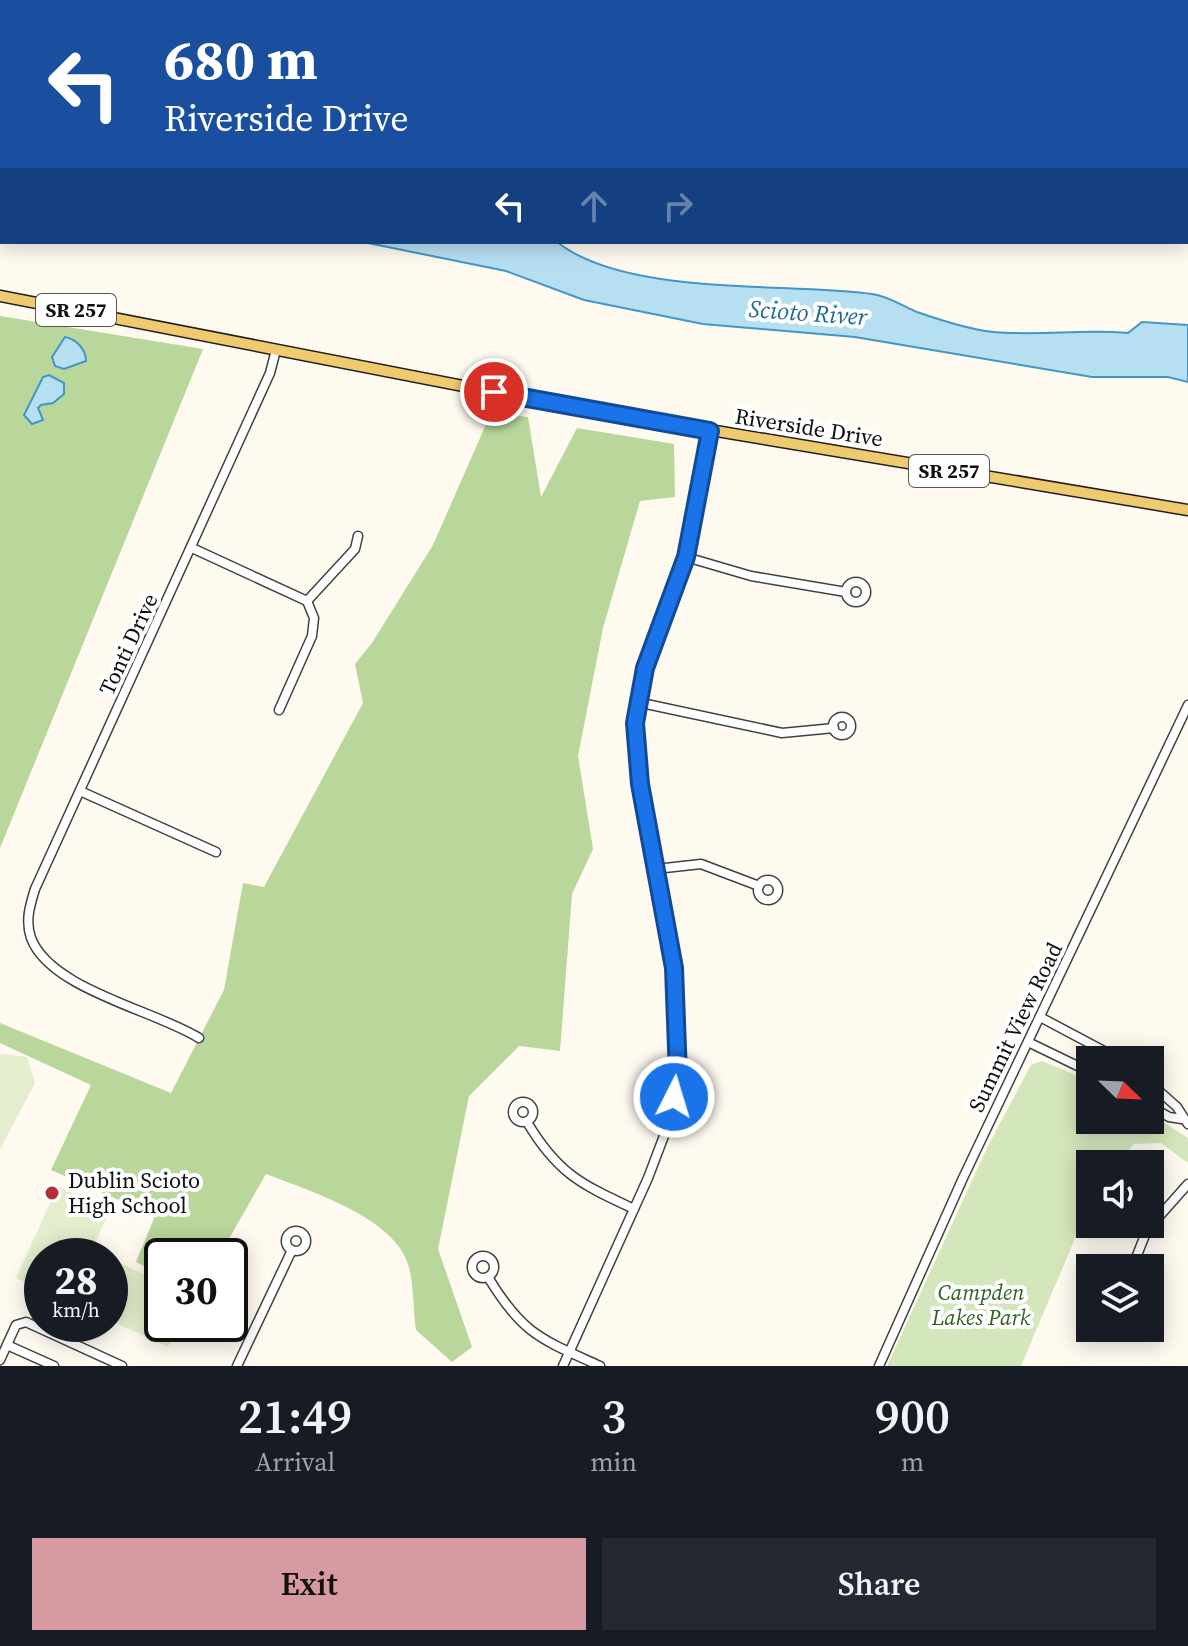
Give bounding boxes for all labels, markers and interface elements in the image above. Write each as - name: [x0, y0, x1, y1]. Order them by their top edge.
- text: 680 m: [164, 21, 318, 98]
- icon: left: [32, 32, 136, 136]
- text: Riverside Drive: [164, 94, 409, 143]
- icon: left: [488, 184, 532, 228]
- icon: ahead: [572, 184, 616, 228]
- icon: right: [656, 184, 700, 228]
- water label: Scioto River: [748, 292, 870, 333]
- road number: SR 257: [36, 294, 116, 326]
- pin: [460, 358, 528, 426]
- icon: arrive: [472, 370, 516, 414]
- street label: Riverside Drive: [733, 400, 885, 454]
- road number: SR 257: [909, 455, 989, 487]
- street label: Tonti Drive: [91, 588, 165, 700]
- street label: Summit View Road: [961, 937, 1069, 1117]
- north arrow: [1076, 1046, 1164, 1134]
- map controls: [1076, 1046, 1164, 1342]
- position arrow: [632, 1055, 716, 1139]
- button: sound: [1076, 1150, 1164, 1238]
- place label: Dublin Scioto High School: [68, 1165, 200, 1220]
- marker: Dublin Scioto High School: [43, 1184, 61, 1202]
- speed limit sign: 30: [144, 1238, 248, 1342]
- text: 28: [54, 1253, 98, 1307]
- button: layers: [1076, 1254, 1164, 1342]
- park label: Campden Lakes Park: [931, 1277, 1031, 1332]
- text: km/h: [52, 1296, 100, 1324]
- text: 21:49: [238, 1383, 352, 1449]
- text: 3: [601, 1383, 626, 1449]
- text: 900: [875, 1383, 950, 1449]
- text: Arrival: [255, 1444, 335, 1480]
- text: min: [590, 1444, 637, 1480]
- text: m: [901, 1444, 924, 1480]
- button: Exit: [32, 1538, 586, 1630]
- button: Share: [602, 1538, 1156, 1630]

